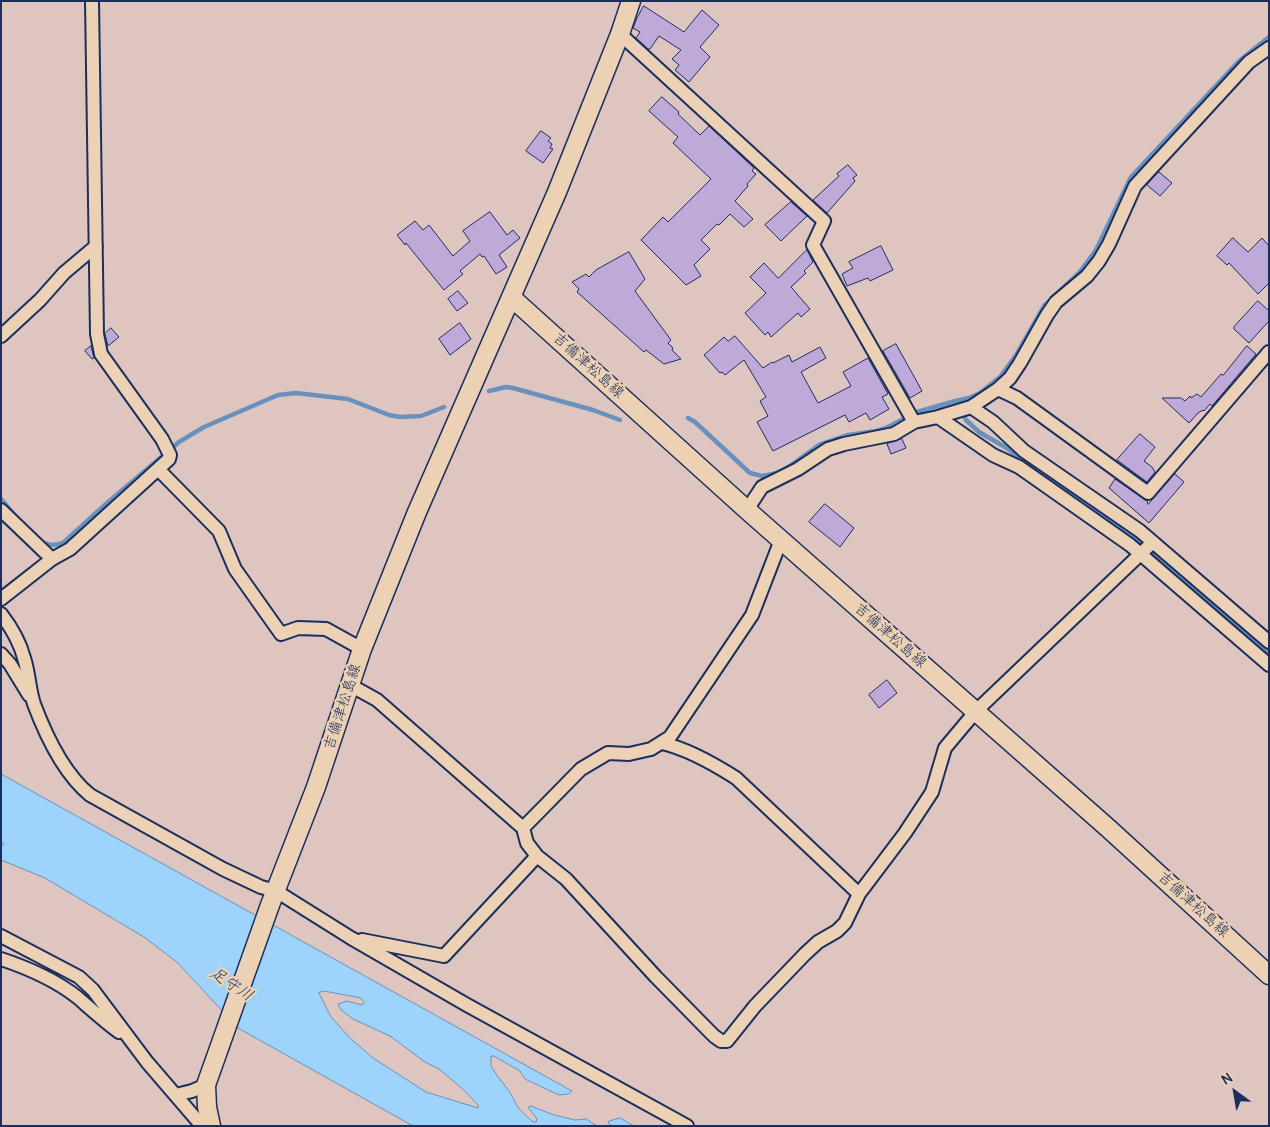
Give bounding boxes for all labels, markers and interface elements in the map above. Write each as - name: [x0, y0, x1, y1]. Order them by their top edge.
- street label: 吉備津松島線: [549, 329, 627, 403]
- street label: 吉備津松島線: [850, 600, 930, 672]
- street label: 吉備津松島線: [321, 661, 365, 753]
- street label: 吉備津松島線: [1154, 868, 1232, 942]
- water label: 足守川: [206, 964, 256, 1006]
- north arrow: [1210, 1067, 1260, 1117]
- text: N: [1218, 1069, 1235, 1089]

